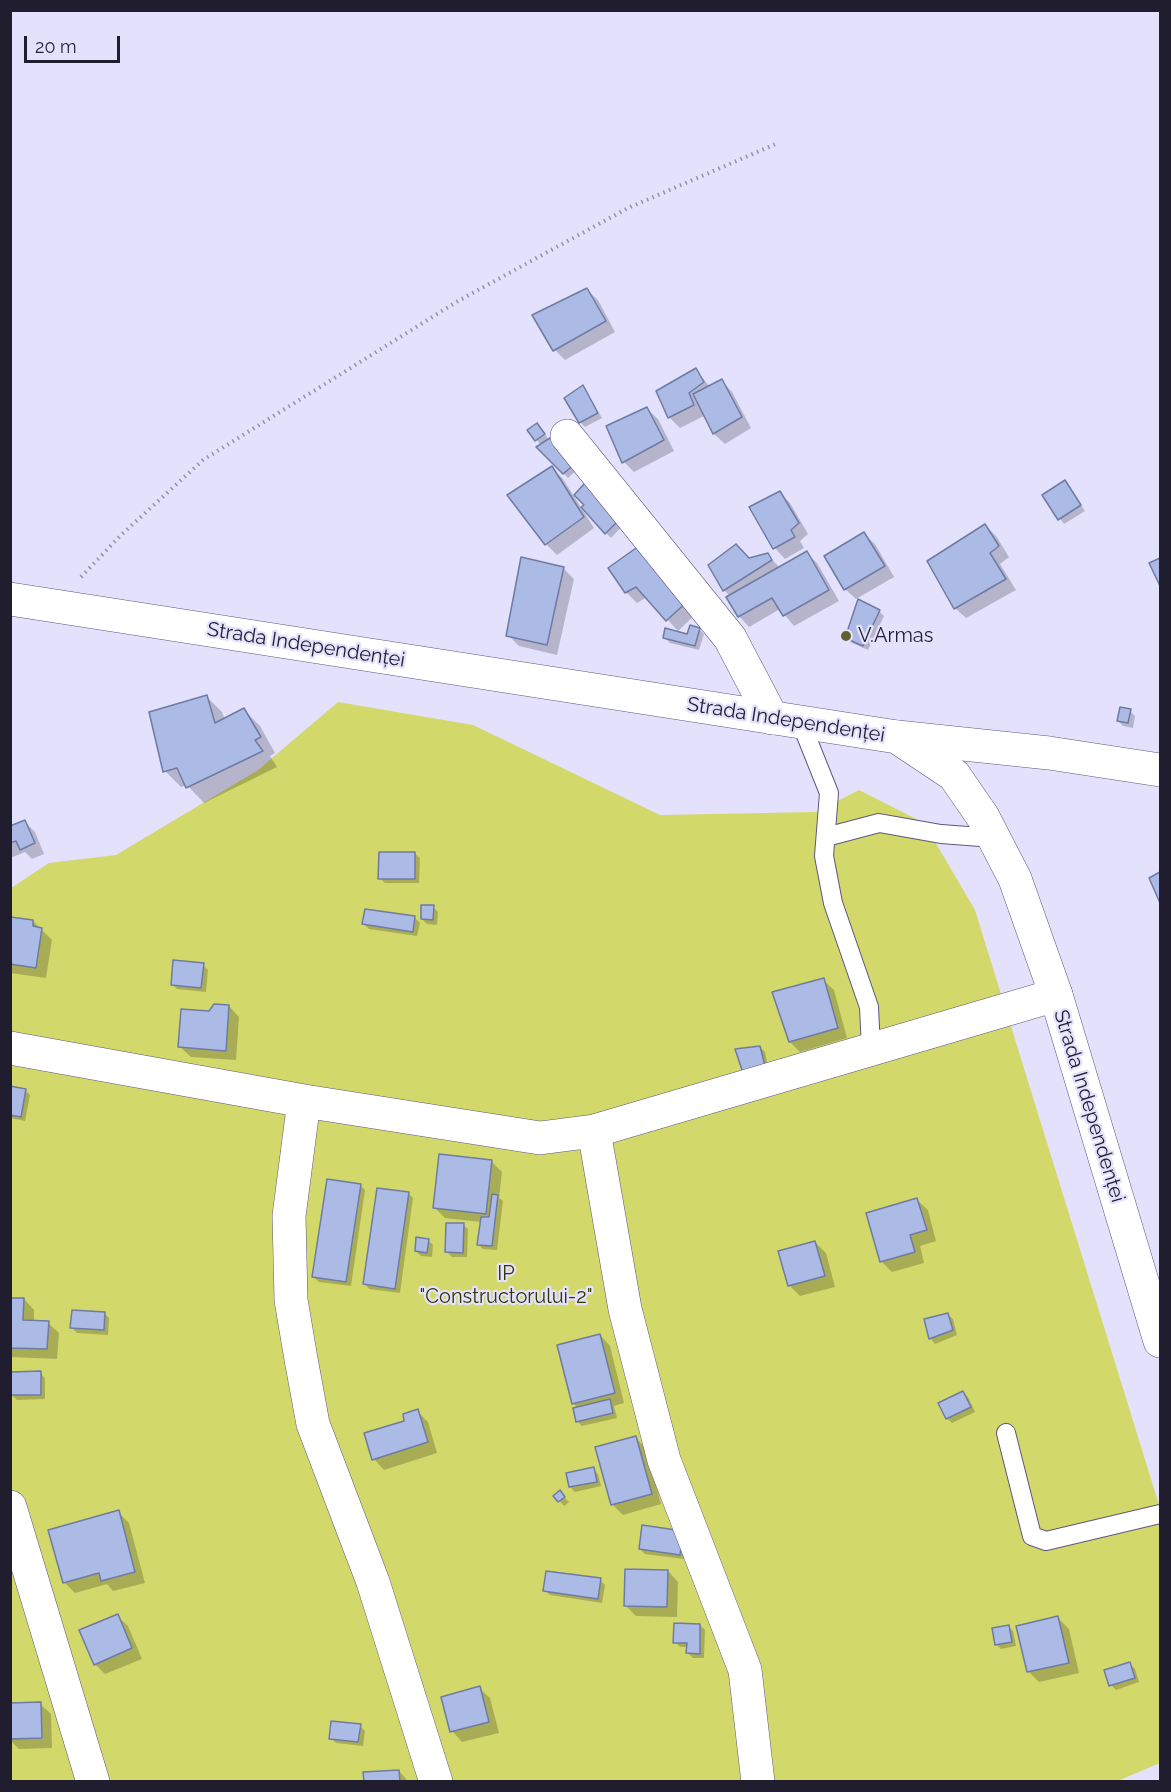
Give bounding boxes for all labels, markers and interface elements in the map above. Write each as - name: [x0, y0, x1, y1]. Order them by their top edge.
- scale bar: [27, 24, 123, 62]
- text: 20 m: [35, 36, 77, 57]
- street label: Strada Independenței: [205, 618, 407, 672]
- place label: V.Armas: [858, 624, 933, 648]
- marker: V.Armas: [839, 629, 853, 643]
- street label: Strada Independenței: [685, 693, 887, 747]
- street label: Strada Independenței: [1048, 1007, 1130, 1205]
- park label: IP "Constructorului-2": [420, 1262, 592, 1309]

